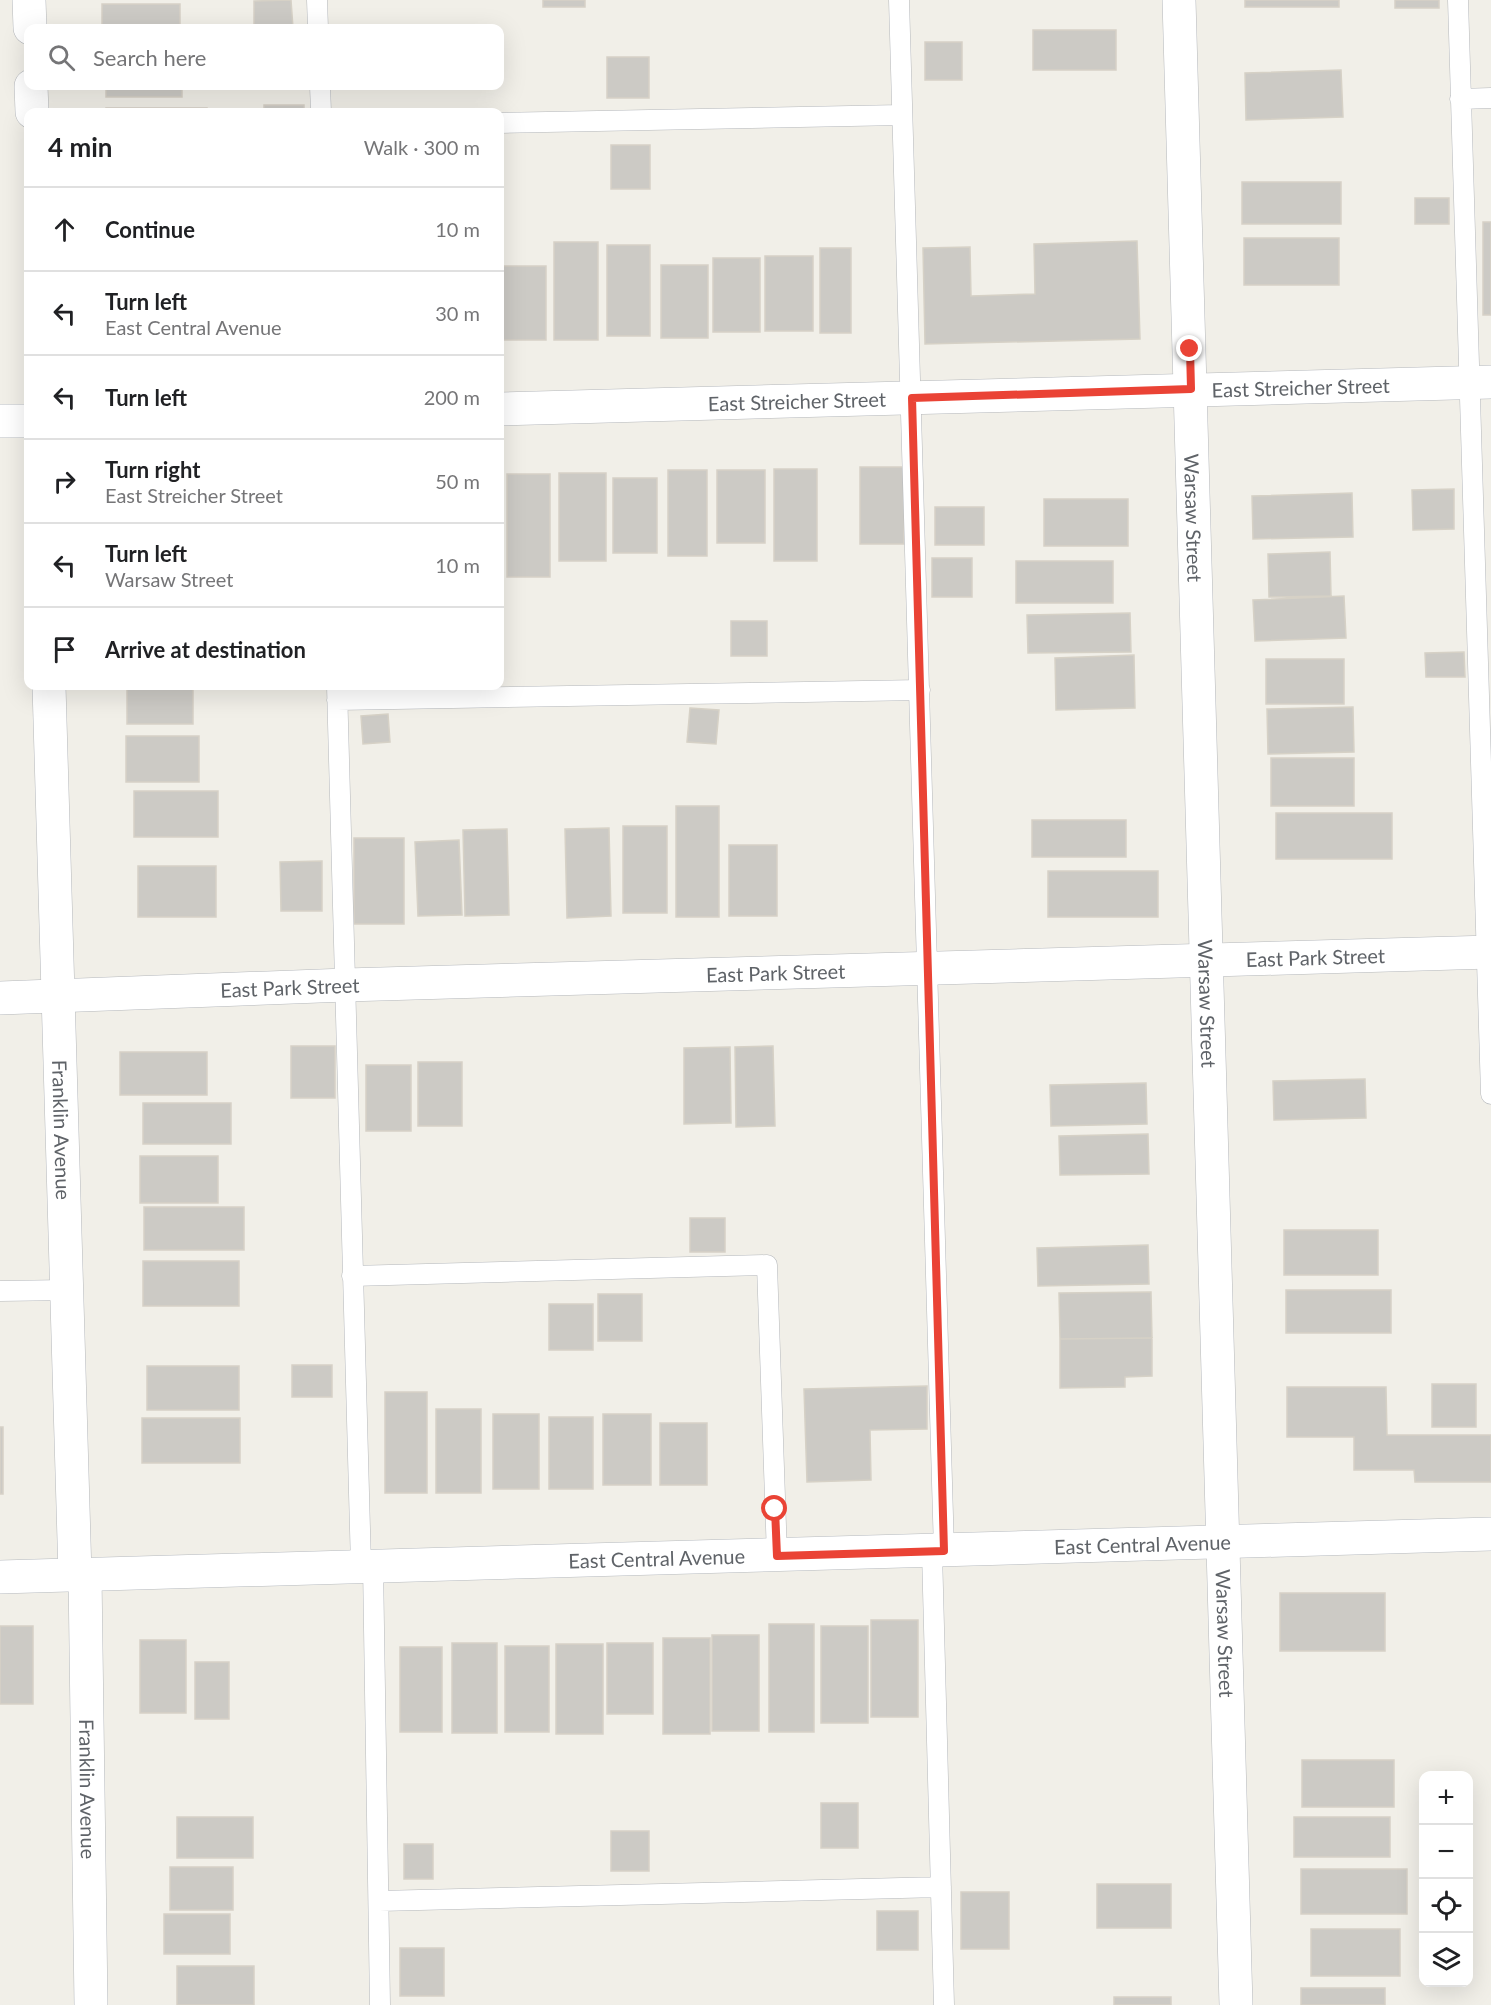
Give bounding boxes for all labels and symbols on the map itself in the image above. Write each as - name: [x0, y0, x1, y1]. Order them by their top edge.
- route end: [1176, 335, 1202, 361]
- street label: East Streicher Street: [1211, 373, 1390, 402]
- street label: East Streicher Street: [708, 386, 886, 415]
- street label: Warsaw Street: [1180, 453, 1208, 582]
- street label: Warsaw Street: [1194, 939, 1221, 1068]
- street label: East Park Street: [1245, 943, 1385, 971]
- street label: East Park Street: [706, 959, 846, 987]
- street label: East Park Street: [220, 973, 360, 1002]
- street label: Franklin Avenue: [48, 1059, 76, 1200]
- route start: [761, 1495, 787, 1521]
- street label: East Central Avenue: [1054, 1530, 1231, 1559]
- street label: East Central Avenue: [568, 1544, 745, 1573]
- street label: Warsaw Street: [1212, 1569, 1239, 1698]
- street label: Franklin Avenue: [75, 1719, 101, 1859]

